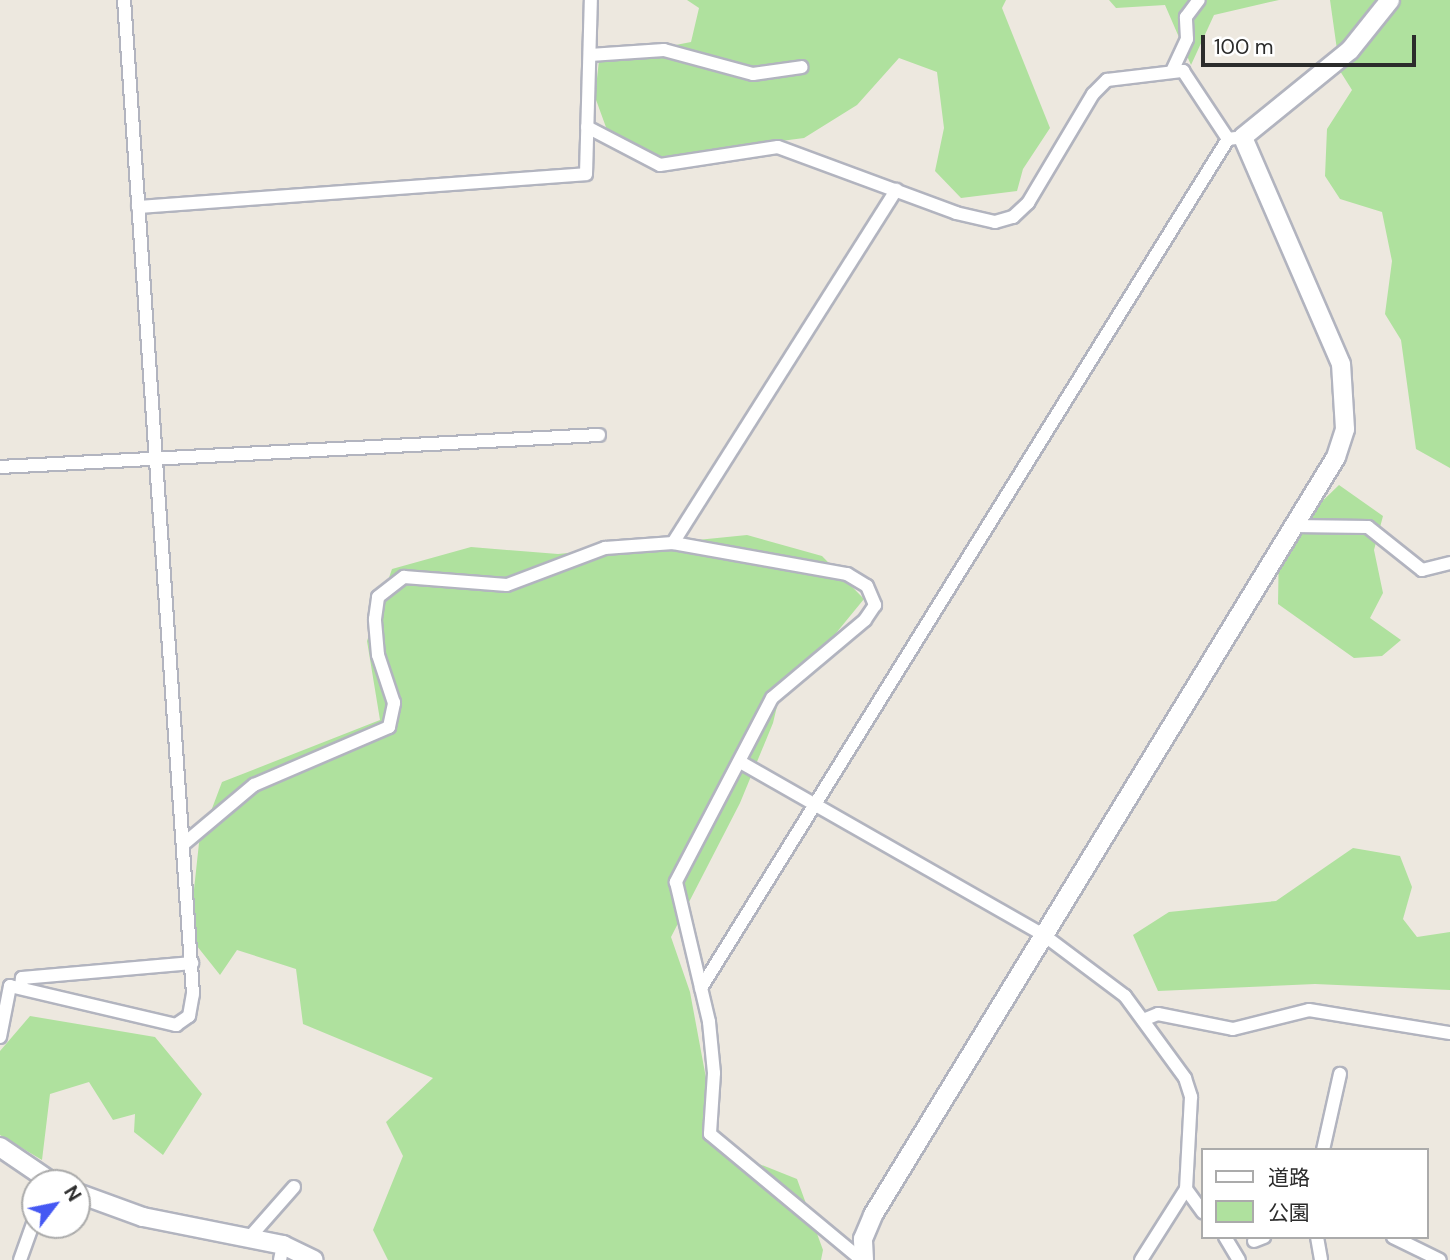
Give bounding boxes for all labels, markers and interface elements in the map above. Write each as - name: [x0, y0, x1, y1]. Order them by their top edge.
- scale bar: [1205, 21, 1420, 65]
- text: 100 m: [1214, 33, 1274, 61]
- legend: [1202, 1148, 1429, 1239]
- text: 道路: [1268, 1164, 1310, 1192]
- north arrow: [21, 1169, 91, 1239]
- text: N: [58, 1181, 87, 1206]
- text: 公園: [1268, 1199, 1310, 1227]

